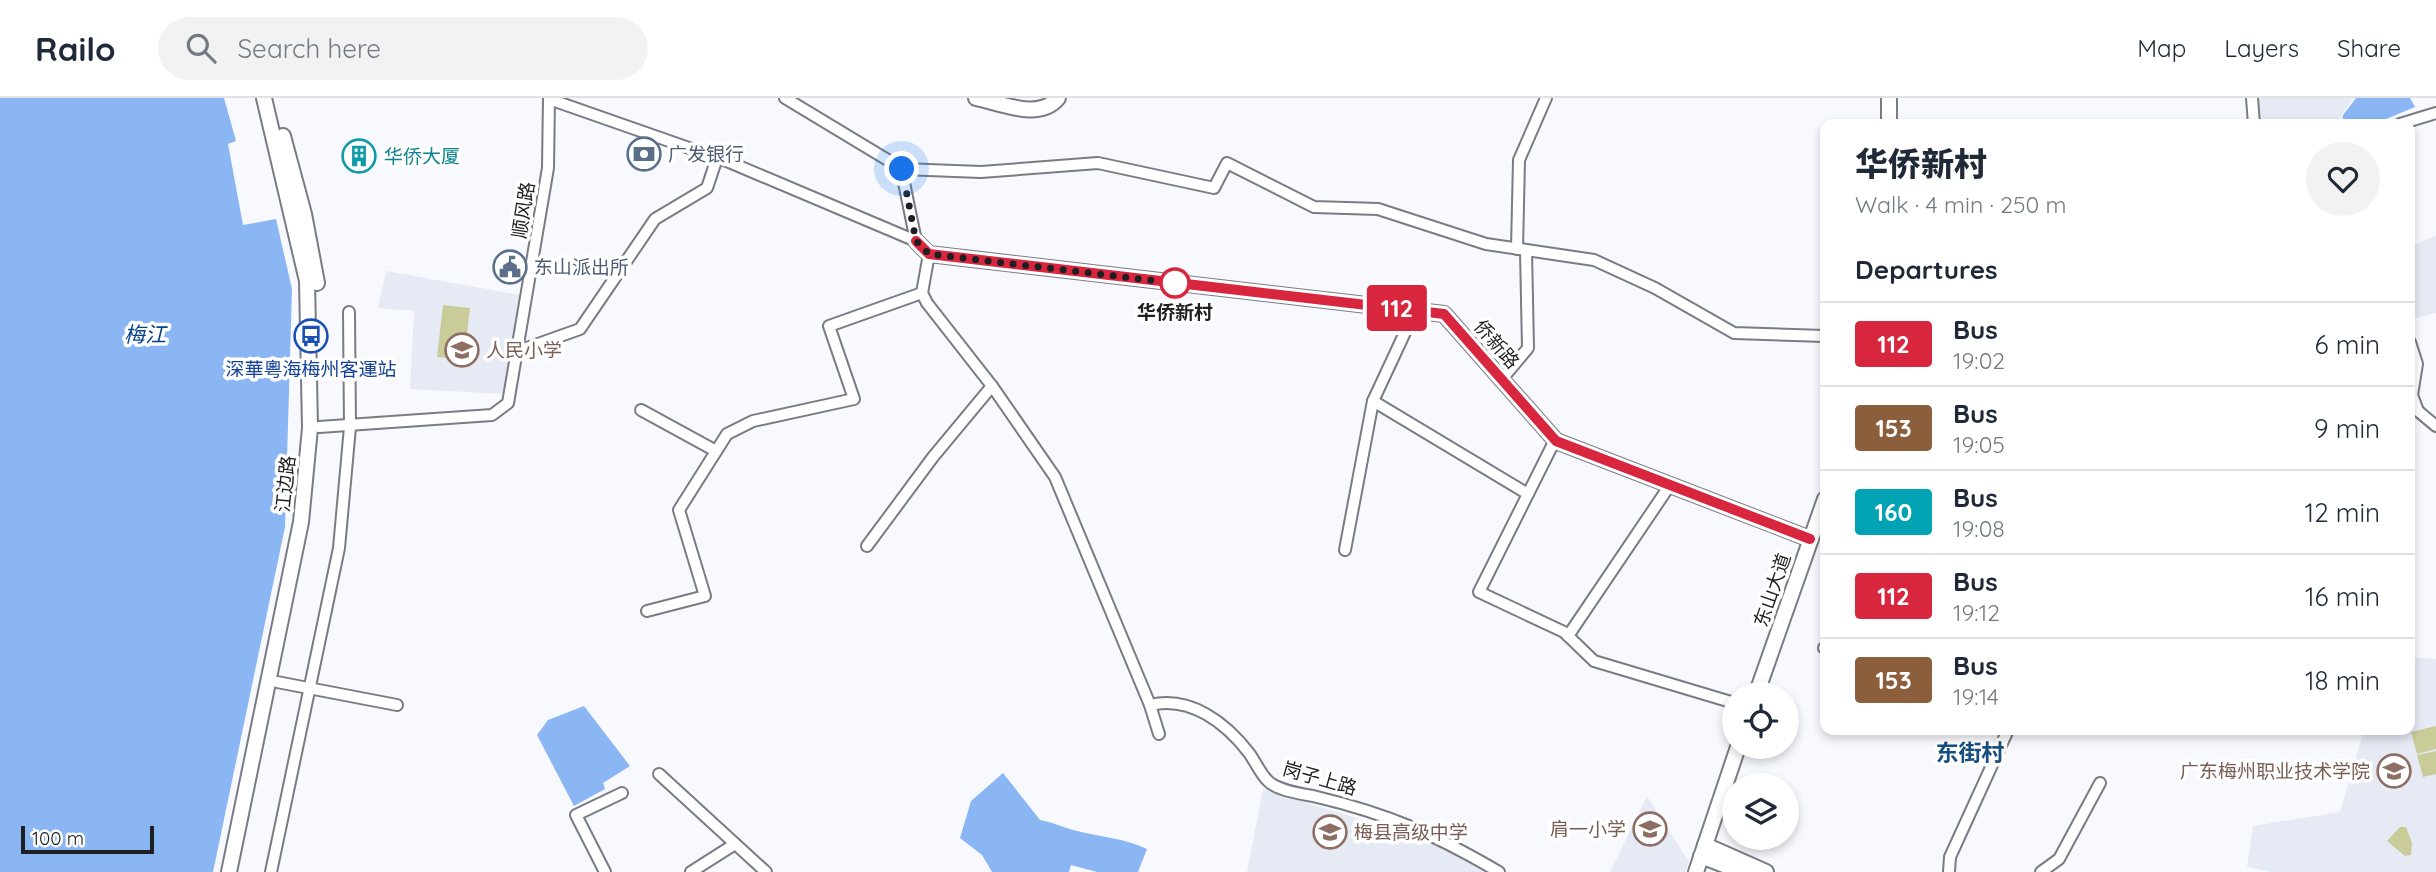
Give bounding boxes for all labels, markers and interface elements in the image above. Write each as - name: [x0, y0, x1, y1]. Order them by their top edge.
- search box: [158, 17, 648, 80]
- text: Railo: [35, 28, 116, 69]
- icon: search: [182, 29, 220, 67]
- text: Search here: [238, 32, 381, 65]
- text: Map: [2137, 33, 2186, 63]
- text: Layers: [2224, 33, 2299, 63]
- text: Share: [2337, 33, 2401, 63]
- bank icon: 广发银行: [625, 135, 663, 173]
- building icon: 华侨大厦: [340, 137, 378, 175]
- place label: 广发银行: [668, 142, 744, 166]
- button: heart: [2306, 142, 2380, 216]
- text: 华侨新村: [1855, 143, 1987, 184]
- place label: 华侨大厦: [384, 144, 460, 168]
- your location: [884, 151, 919, 186]
- street label: 顺风路: [507, 180, 539, 240]
- text: Walk · 4 min · 250 m: [1855, 190, 2066, 219]
- public building icon: 东山派出所: [491, 248, 529, 286]
- text: Departures: [1855, 253, 1998, 286]
- place label: 东山派出所: [534, 255, 629, 279]
- marker: 华侨新村: [1160, 268, 1190, 298]
- line badge: 112: [1357, 285, 1437, 331]
- text: 112: [1381, 293, 1413, 323]
- place label: 华侨新村: [1137, 300, 1213, 324]
- text: Bus: [1953, 313, 1998, 346]
- street label: 侨新路: [1469, 315, 1525, 373]
- bus stop icon: 深華粵海梅州客運站: [292, 317, 330, 355]
- water label: 梅江: [124, 321, 168, 347]
- text: 6 min: [2315, 328, 2380, 361]
- text: 112: [1877, 329, 1910, 359]
- school or university icon: 人民小学: [443, 331, 481, 369]
- place label: 人民小学: [486, 338, 562, 362]
- text: 19:02: [1953, 346, 2005, 375]
- place label: 深華粵海梅州客運站: [225, 357, 397, 381]
- text: Bus: [1953, 397, 1998, 430]
- text: 9 min: [2314, 412, 2380, 445]
- text: 153: [1875, 413, 1912, 443]
- text: 19:05: [1953, 430, 2005, 459]
- street label: 江边路: [270, 454, 300, 514]
- text: Bus: [1953, 481, 1998, 514]
- text: 12 min: [2305, 496, 2380, 529]
- text: 160: [1875, 497, 1912, 527]
- text: 19:08: [1953, 514, 2005, 543]
- street label: 东山大道: [1748, 550, 1796, 630]
- text: Bus: [1953, 565, 1998, 598]
- text: 16 min: [2305, 580, 2380, 613]
- text: 112: [1877, 581, 1910, 611]
- text: 19:12: [1953, 598, 2000, 627]
- text: Bus: [1953, 649, 1998, 682]
- text: 18 min: [2305, 664, 2380, 697]
- text: 153: [1875, 665, 1912, 695]
- map controls: [1722, 682, 1799, 850]
- button: locate: [1722, 682, 1799, 759]
- text: 19:14: [1953, 682, 1999, 711]
- district label: 东街村: [1936, 738, 2005, 767]
- school or university icon: 广东梅州职业技术学院: [2375, 752, 2413, 790]
- street label: 岗子上路: [1280, 756, 1360, 800]
- place label: 广东梅州职业技术学院: [2180, 759, 2370, 783]
- button: layers: [1722, 773, 1799, 850]
- school or university icon: 肩一小学: [1631, 810, 1669, 848]
- school or university icon: 梅县高级中学: [1311, 813, 1349, 851]
- place label: 肩一小学: [1550, 817, 1626, 841]
- place label: 梅县高级中学: [1354, 820, 1468, 844]
- scale bar: [21, 823, 154, 855]
- text: 100 m: [32, 826, 84, 850]

